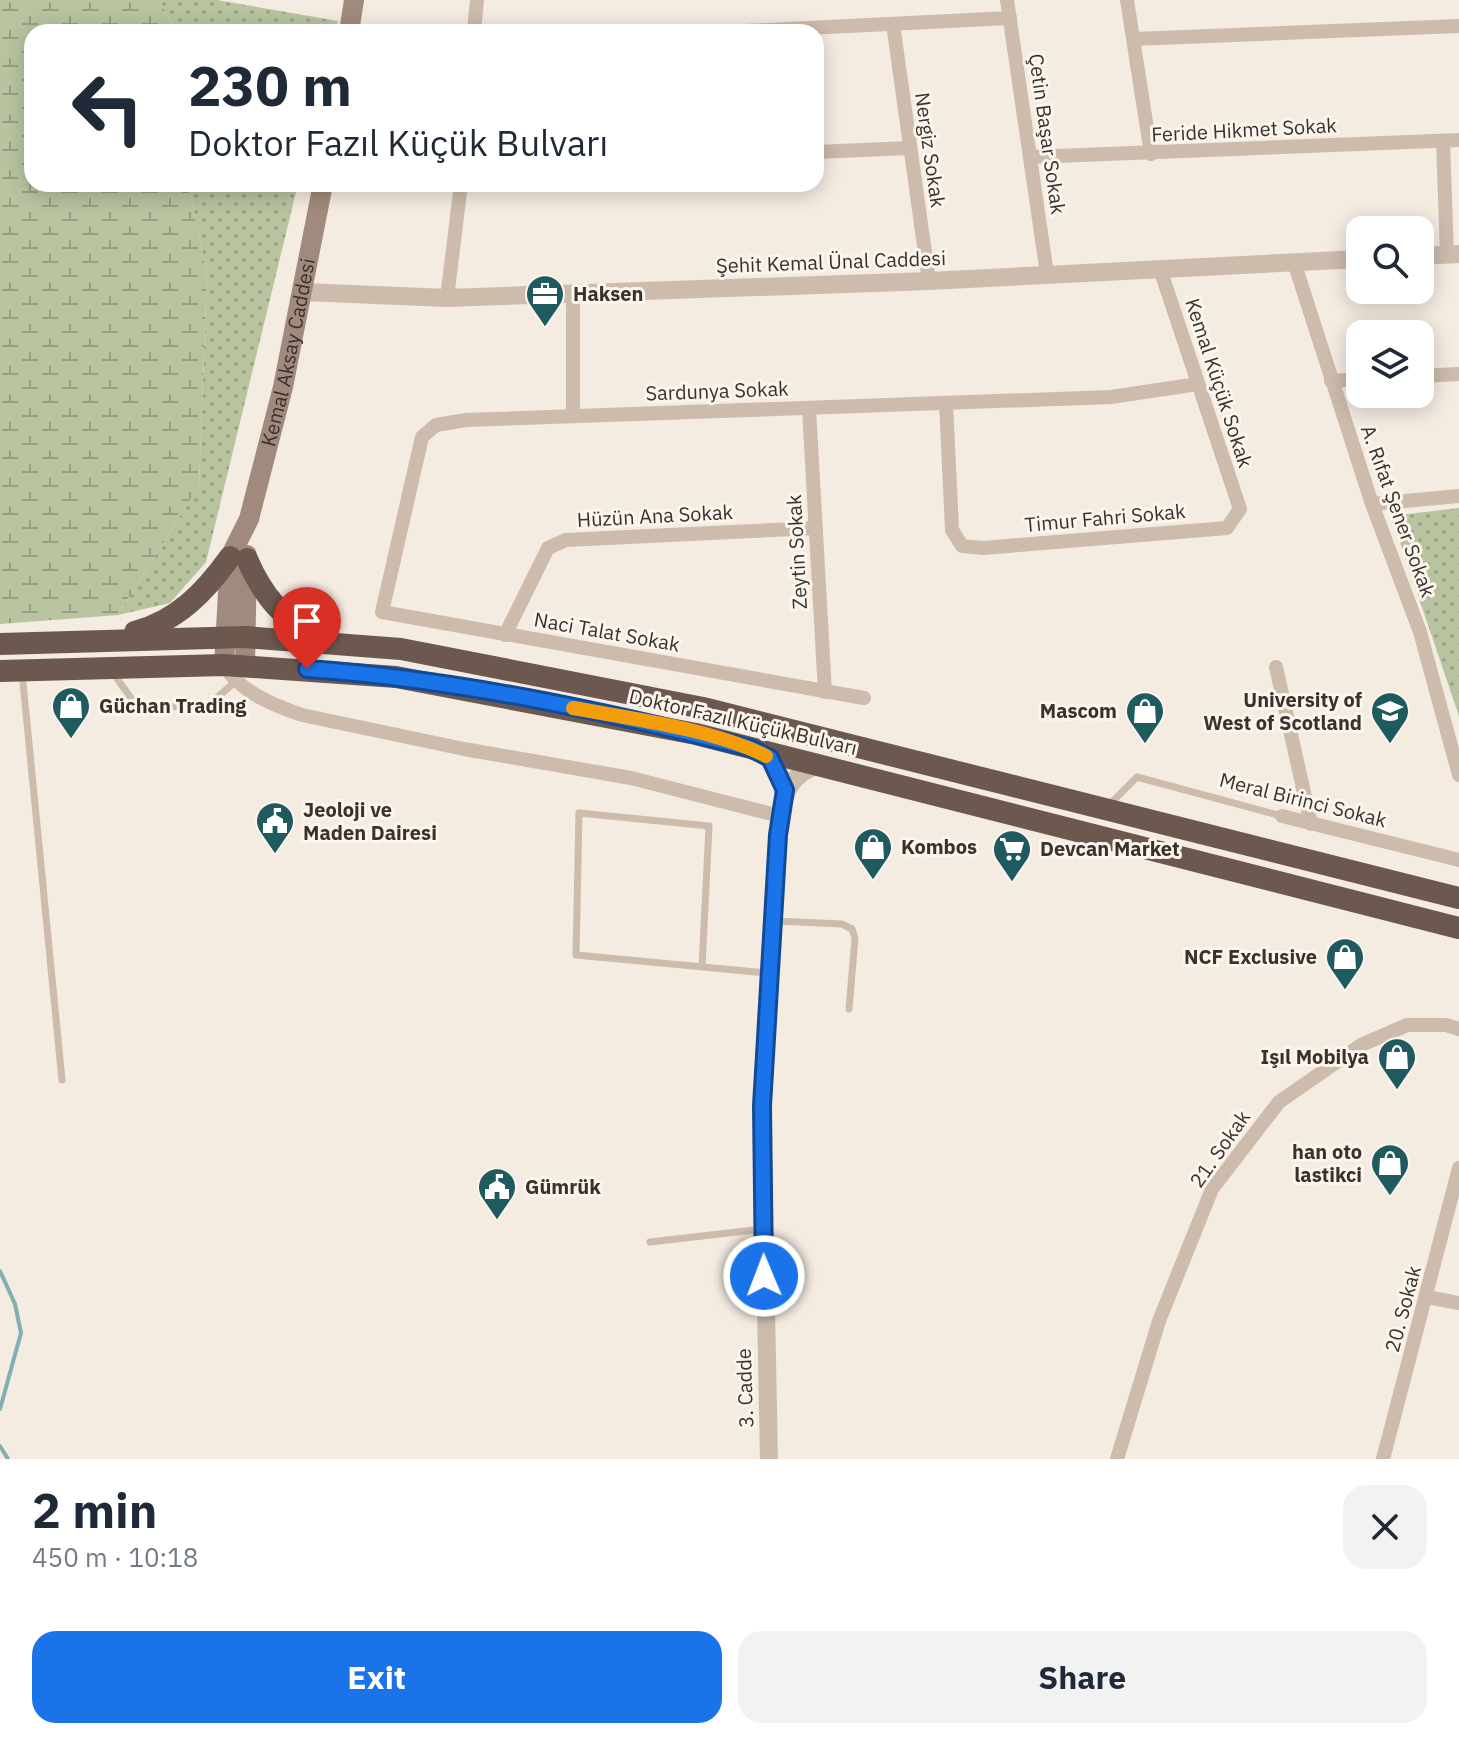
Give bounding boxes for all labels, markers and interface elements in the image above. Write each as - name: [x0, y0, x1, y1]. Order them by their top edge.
- text: 230 m: [188, 49, 352, 121]
- street label: Çetin Başar Sokak: [1023, 52, 1072, 217]
- icon: left: [56, 56, 160, 160]
- street label: Nergiz Sokak: [909, 91, 952, 210]
- street label: Feride Hikmet Sokak: [1151, 111, 1338, 148]
- text: Doktor Fazıl Küçük Bulvarı: [188, 119, 608, 166]
- map controls: [1346, 216, 1434, 408]
- button: search: [1346, 216, 1434, 304]
- street label: Şehit Kemal Ünal Caddesi: [716, 244, 946, 279]
- street label: Kemal Aksay Caddesi: [254, 256, 321, 449]
- office icon: Haksen: [524, 273, 566, 328]
- place label: Haksen: [573, 280, 643, 307]
- street label: Kemal Küçük Sokak: [1179, 295, 1260, 471]
- button: layers: [1346, 320, 1434, 408]
- street label: Sardunya Sokak: [645, 374, 789, 406]
- street label: A. Rıfat Şener Sokak: [1355, 421, 1442, 601]
- street label: Zeytin Sokak: [780, 493, 813, 610]
- street label: Timur Fahri Sokak: [1023, 497, 1187, 538]
- street label: Hüzün Ana Sokak: [576, 498, 734, 533]
- pin: [273, 587, 341, 669]
- icon: arrive: [285, 599, 329, 643]
- street label: Naci Talat Sokak: [532, 605, 683, 658]
- street label: Doktor Fazıl Küçük Bulvarı: [626, 682, 860, 761]
- shop icon: Güchan Trading: [50, 685, 92, 740]
- place label: University of West of Scotland: [1203, 686, 1362, 736]
- shop icon: Mascom: [1124, 690, 1166, 745]
- school or university icon: University of West of Scotland: [1369, 690, 1411, 745]
- place label: Güchan Trading: [99, 692, 247, 719]
- place label: Mascom: [1040, 697, 1117, 724]
- street label: Meral Birinci Sokak: [1217, 766, 1390, 833]
- place label: Jeoloji ve Maden Dairesi: [303, 796, 437, 846]
- public building icon: Jeoloji ve Maden Dairesi: [254, 800, 296, 855]
- shop icon: Kombos: [852, 826, 894, 881]
- supermarket icon: Devcan Market: [991, 828, 1033, 883]
- place label: Kombos: [901, 833, 977, 860]
- place label: Devcan Market: [1040, 835, 1180, 862]
- shop icon: NCF Exclusive: [1324, 936, 1366, 991]
- place label: NCF Exclusive: [1184, 943, 1317, 970]
- shop icon: Işıl Mobilya: [1376, 1036, 1418, 1091]
- place label: Işıl Mobilya: [1261, 1043, 1369, 1070]
- street label: 21. Sokak: [1183, 1104, 1256, 1193]
- place label: han oto lastikci: [1292, 1138, 1362, 1188]
- shop icon: han oto lastikci: [1369, 1142, 1411, 1197]
- public building icon: Gümrük: [476, 1166, 518, 1221]
- place label: Gümrük: [525, 1173, 601, 1200]
- position arrow: [722, 1234, 806, 1318]
- street label: 20. Sokak: [1378, 1262, 1427, 1355]
- street label: 3. Cadde: [730, 1348, 759, 1428]
- text: 2 min: [32, 1479, 157, 1541]
- button: close: [1343, 1485, 1427, 1569]
- text: 450 m · 10:18: [32, 1540, 198, 1574]
- button: Exit: [32, 1631, 722, 1723]
- button: Share: [738, 1631, 1427, 1723]

